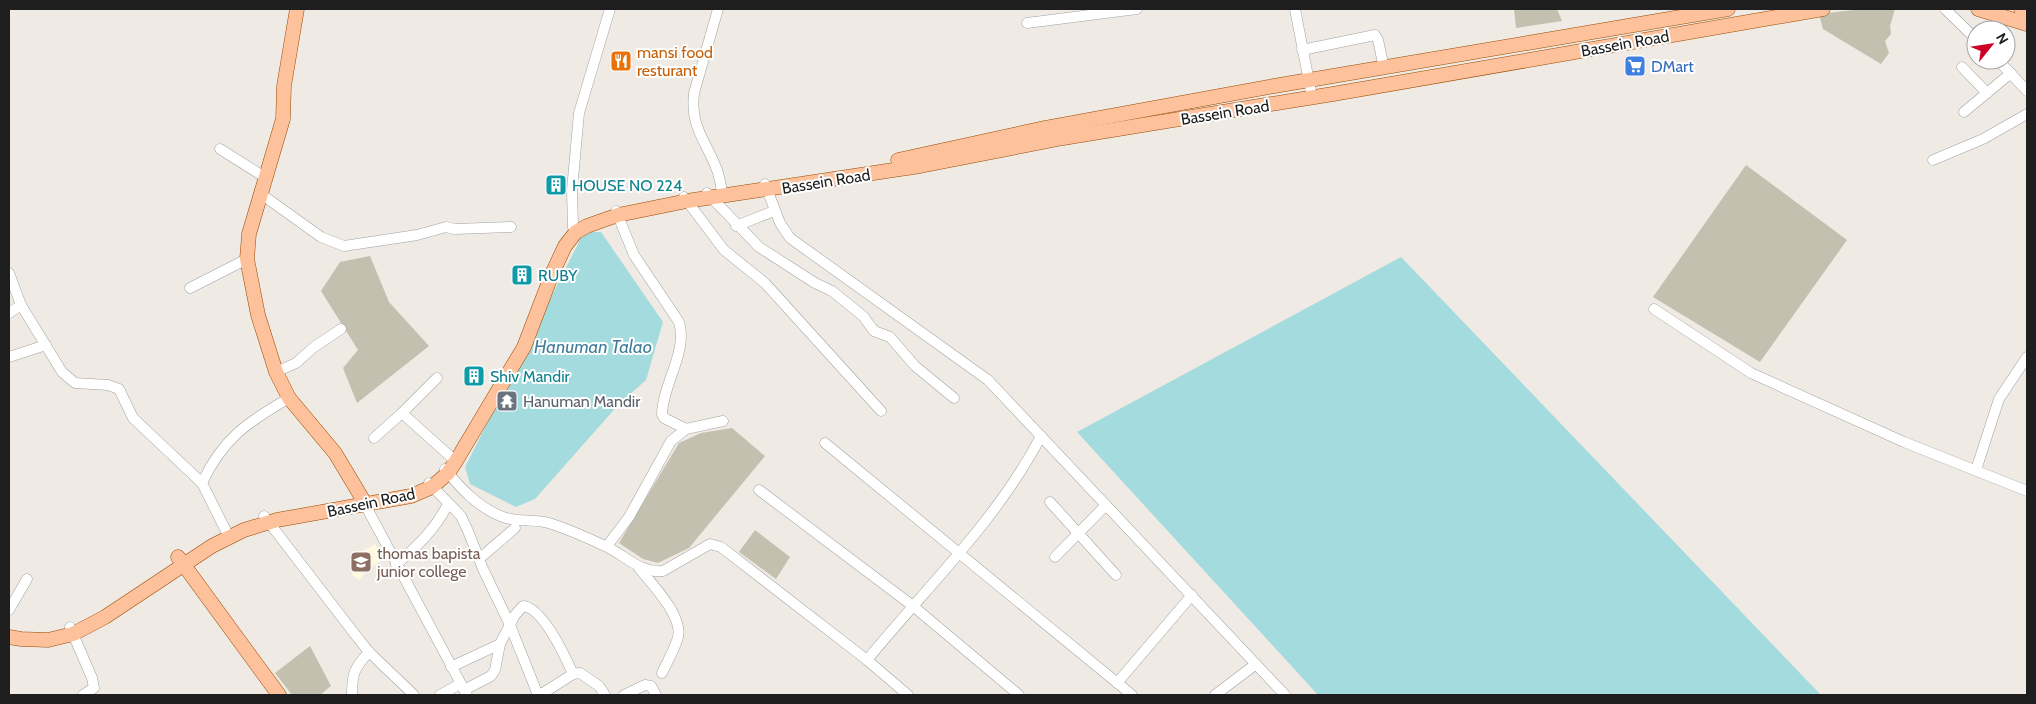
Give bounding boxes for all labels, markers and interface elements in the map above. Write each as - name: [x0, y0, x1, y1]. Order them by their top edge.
- north arrow: [1966, 20, 2016, 70]
- street label: Bassein Road: [1579, 26, 1671, 61]
- text: N: [1992, 30, 2013, 47]
- place label: mansi food resturant: [637, 43, 713, 80]
- restaurant icon: mansi food resturant: [609, 49, 633, 73]
- supermarket icon: DMart: [1623, 54, 1647, 78]
- place label: DMart: [1651, 57, 1694, 76]
- street label: Bassein Road: [1179, 96, 1271, 129]
- street label: Bassein Road: [780, 165, 872, 198]
- building icon: HOUSE NO 224: [544, 173, 568, 197]
- place label: HOUSE NO 224: [572, 176, 682, 195]
- building icon: RUBY: [510, 263, 534, 287]
- place label: RUBY: [538, 266, 578, 285]
- water label: Hanuman Talao: [534, 336, 652, 358]
- building icon: Shiv Mandir: [462, 364, 486, 388]
- place label: Shiv Mandir: [490, 367, 571, 386]
- temple icon: Hanuman Mandir: [495, 389, 519, 413]
- place label: Hanuman Mandir: [523, 392, 641, 411]
- street label: Bassein Road: [325, 484, 417, 521]
- place label: thomas bapista junior college: [376, 544, 481, 581]
- school or university icon: thomas bapista junior college: [349, 550, 373, 574]

